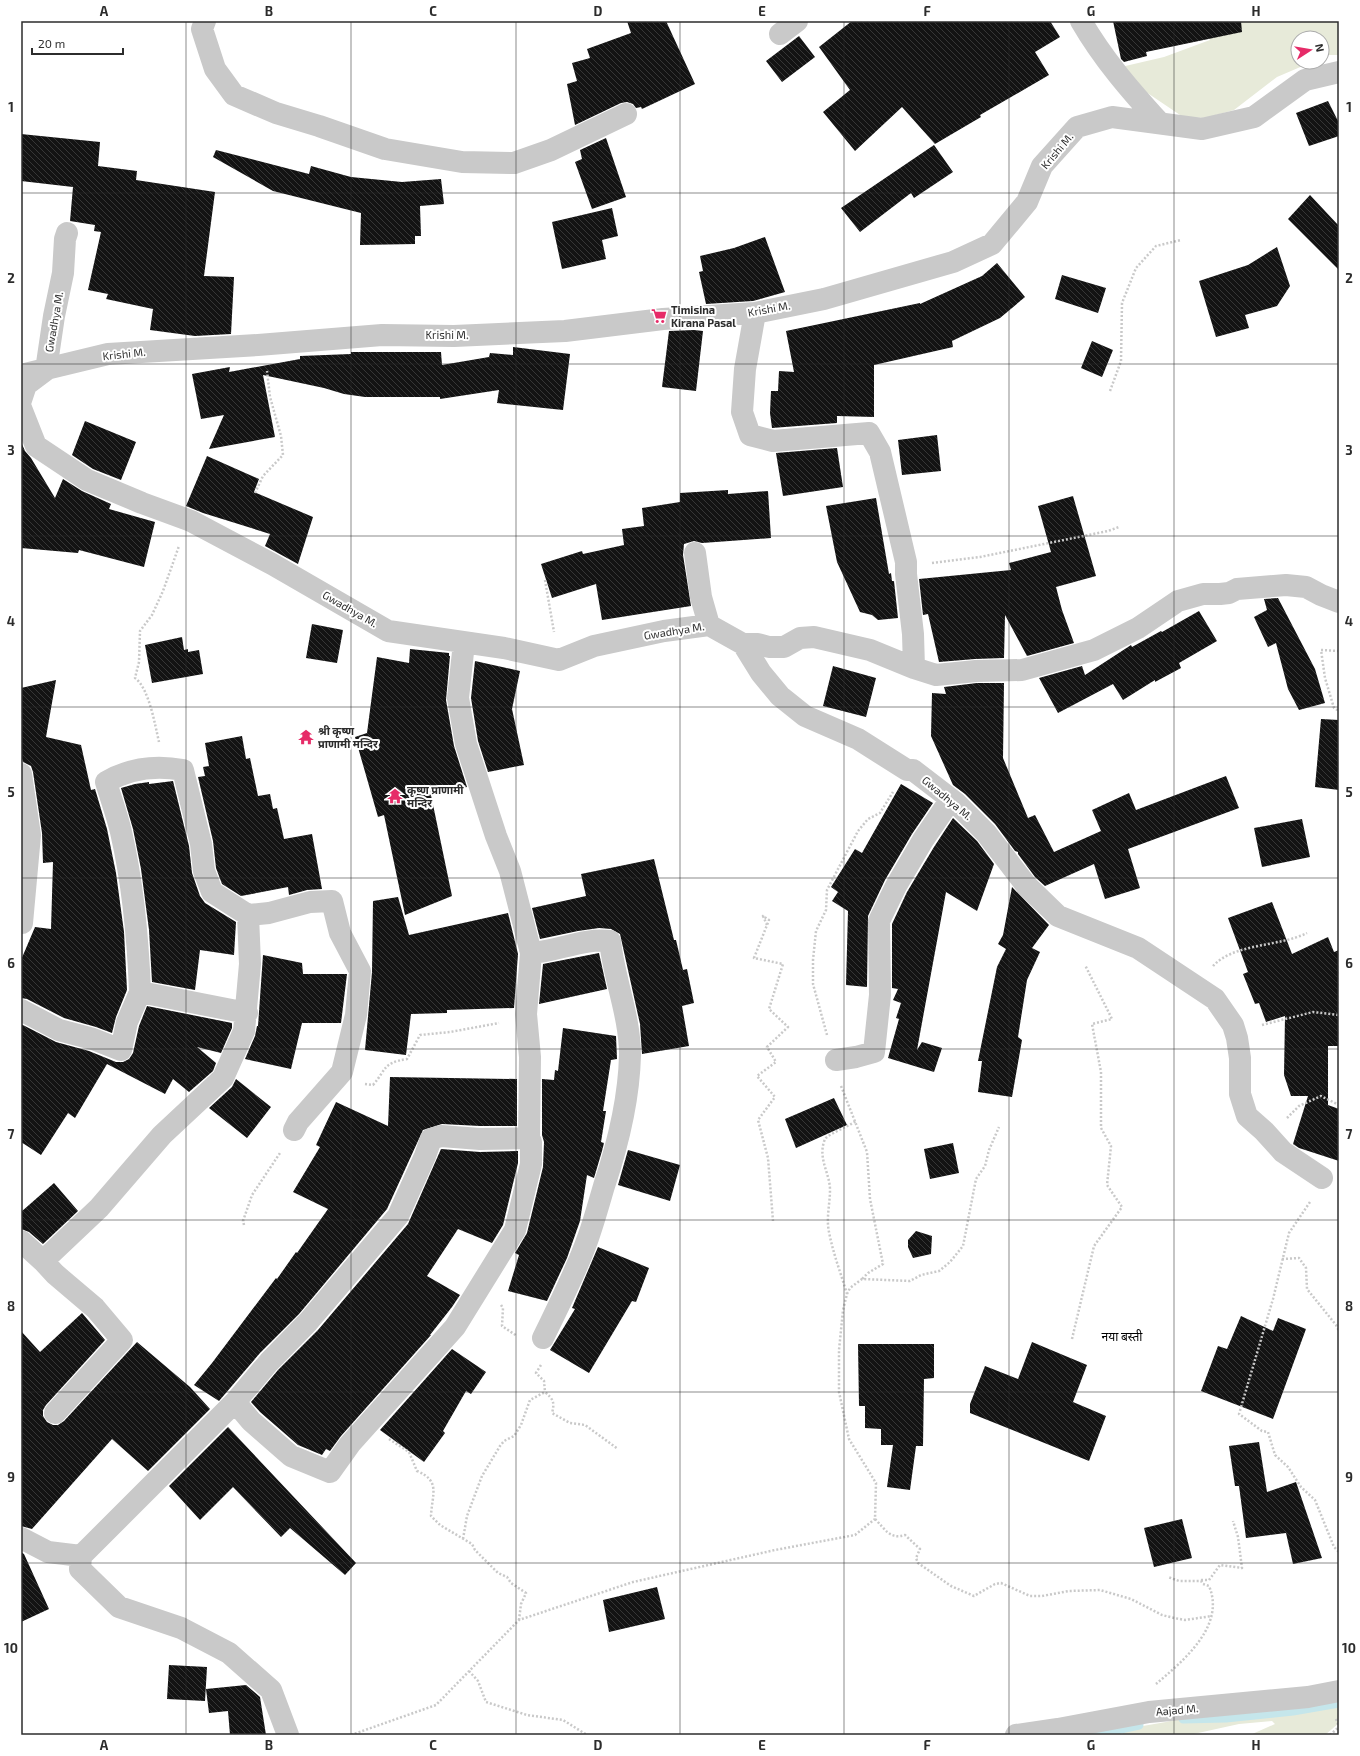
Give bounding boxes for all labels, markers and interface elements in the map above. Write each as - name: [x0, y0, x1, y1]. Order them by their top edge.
- text: A: [100, 3, 109, 19]
- text: B: [265, 3, 273, 19]
- text: C: [429, 3, 437, 19]
- text: D: [594, 3, 603, 19]
- text: E: [758, 3, 766, 19]
- text: F: [923, 3, 931, 19]
- text: G: [1087, 3, 1095, 19]
- text: H: [1252, 3, 1261, 19]
- scale bar: [32, 30, 123, 56]
- north arrow: [1290, 30, 1330, 70]
- text: 20 m: [38, 36, 65, 50]
- text: N: [1313, 43, 1327, 53]
- text: 1: [8, 99, 14, 115]
- text: 1: [1346, 99, 1352, 115]
- street label: Krishi M.: [1038, 130, 1075, 171]
- text: 2: [7, 270, 15, 286]
- text: 2: [1345, 270, 1353, 286]
- street label: Gwadhya M.: [42, 291, 65, 353]
- street label: Krishi M.: [747, 298, 791, 319]
- place label: Timisina Kirana Pasal: [671, 303, 736, 329]
- supermarket icon: Timisina Kirana Pasal: [650, 307, 668, 325]
- street label: Krishi M.: [426, 328, 468, 341]
- street label: Krishi M.: [102, 345, 146, 362]
- text: 3: [7, 442, 15, 458]
- text: 3: [1345, 442, 1353, 458]
- street label: Gwadhya M.: [321, 588, 380, 629]
- text: 4: [7, 613, 15, 629]
- text: 4: [1345, 613, 1353, 629]
- street label: Gwadhya M.: [643, 619, 705, 642]
- place label: श्री कृष्ण प्राणामी मन्दिर: [318, 724, 379, 750]
- temple icon: श्री कृष्ण प्राणामी मन्दिर: [297, 728, 315, 746]
- street label: Gwadhya M.: [920, 773, 975, 822]
- place label: कृष्ण प्राणामी मन्दिर: [407, 783, 464, 809]
- text: 5: [7, 784, 15, 800]
- text: 5: [1345, 784, 1353, 800]
- temple icon: कृष्ण प्राणामी मन्दिर: [386, 787, 404, 805]
- text: 6: [7, 955, 15, 971]
- text: 6: [1345, 955, 1353, 971]
- text: 7: [8, 1126, 15, 1142]
- text: 7: [1346, 1126, 1353, 1142]
- text: 8: [7, 1298, 15, 1314]
- text: 8: [1345, 1298, 1353, 1314]
- district label: नया बस्ती: [1102, 1329, 1143, 1343]
- text: 9: [7, 1469, 15, 1485]
- text: 9: [1345, 1469, 1353, 1485]
- text: 10: [4, 1640, 18, 1656]
- text: 10: [1342, 1640, 1356, 1656]
- street label: Aajad M.: [1155, 1701, 1199, 1719]
- text: A: [100, 1737, 109, 1753]
- text: B: [265, 1737, 273, 1753]
- text: C: [429, 1737, 437, 1753]
- text: D: [594, 1737, 603, 1753]
- text: E: [758, 1737, 766, 1753]
- text: F: [923, 1737, 931, 1753]
- text: G: [1087, 1737, 1095, 1753]
- text: H: [1252, 1737, 1261, 1753]

